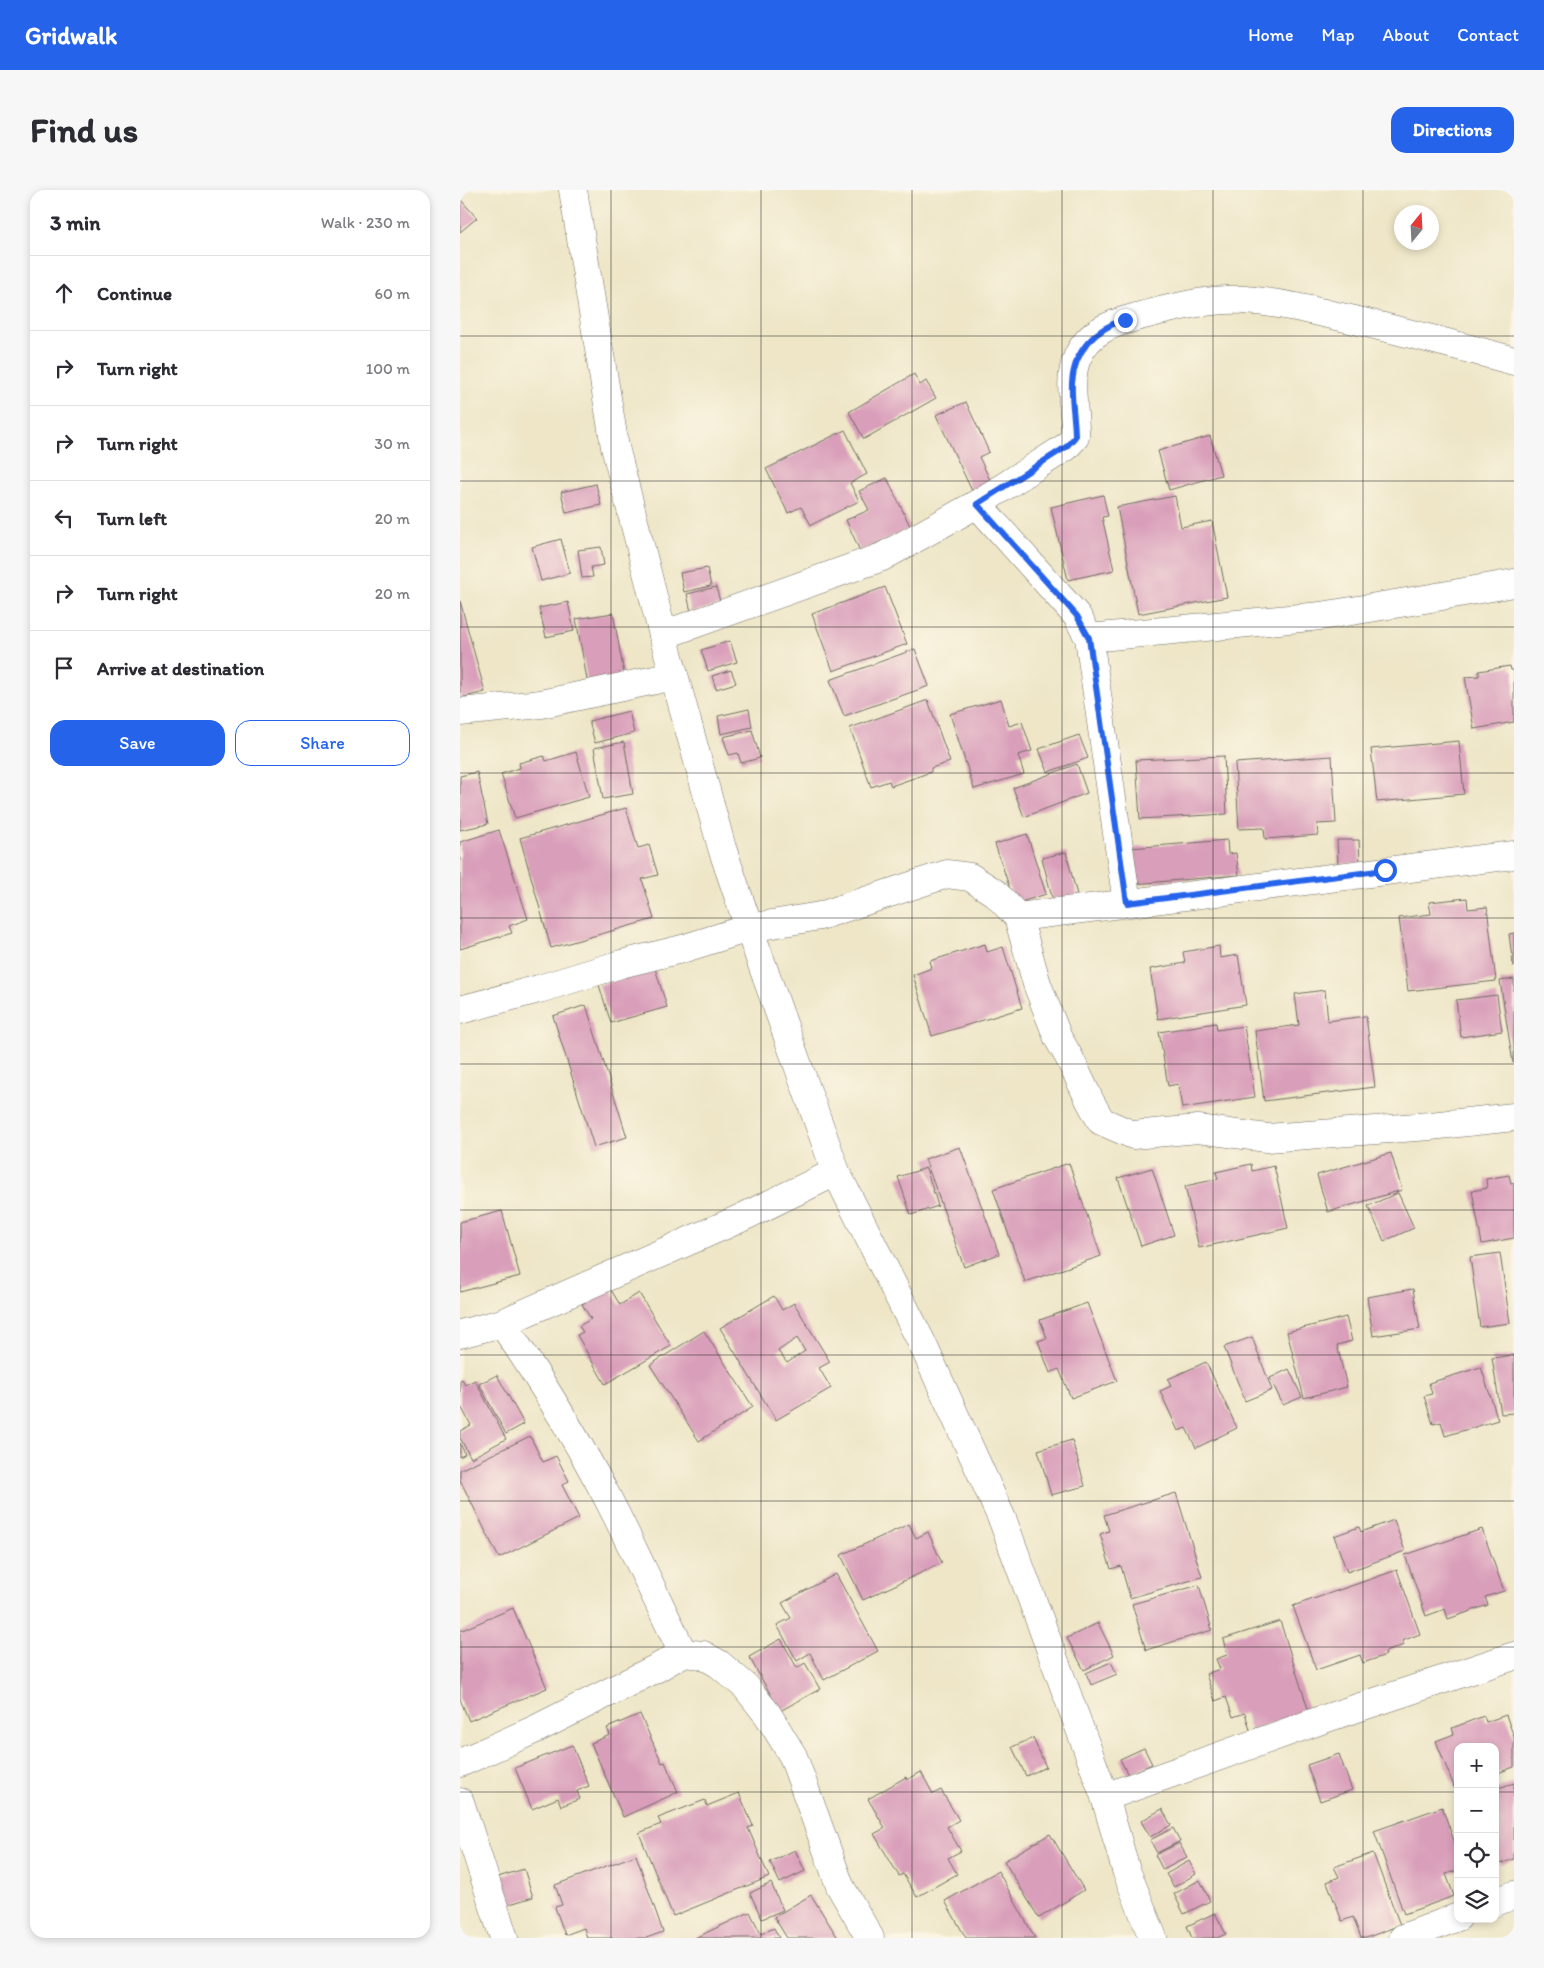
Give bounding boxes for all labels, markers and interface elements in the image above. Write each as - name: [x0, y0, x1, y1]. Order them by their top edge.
- text: Gridwalk: [25, 21, 117, 50]
- text: Home: [1248, 24, 1294, 46]
- text: Map: [1322, 24, 1355, 46]
- text: About: [1383, 24, 1429, 46]
- text: Contact: [1457, 24, 1519, 46]
- button: Directions: [1391, 107, 1514, 153]
- text: Find us: [30, 109, 138, 151]
- north arrow: [1394, 205, 1439, 250]
- text: 3 min: [50, 210, 100, 235]
- text: Walk · 230 m: [321, 213, 410, 232]
- icon: ahead: [50, 279, 78, 307]
- text: Continue: [97, 282, 172, 305]
- text: 60 m: [375, 284, 410, 303]
- route end: [1114, 309, 1137, 332]
- icon: right: [50, 354, 78, 382]
- text: Turn right: [97, 357, 178, 380]
- text: 100 m: [366, 359, 410, 378]
- icon: right: [50, 429, 78, 457]
- text: Turn right: [97, 432, 178, 455]
- text: 30 m: [374, 434, 410, 453]
- icon: left: [50, 504, 78, 532]
- text: Turn left: [97, 507, 167, 530]
- text: 20 m: [375, 509, 410, 528]
- icon: right: [50, 579, 78, 607]
- text: Turn right: [97, 582, 178, 605]
- text: 20 m: [375, 584, 410, 603]
- icon: arrive: [50, 654, 78, 682]
- text: Arrive at destination: [97, 657, 264, 680]
- button: Save: [50, 720, 225, 766]
- button: Share: [235, 720, 410, 766]
- route start: [1374, 859, 1397, 882]
- map controls: [1454, 1743, 1499, 1923]
- button: +: [1454, 1743, 1499, 1788]
- button: −: [1454, 1788, 1499, 1833]
- button: locate: [1454, 1833, 1499, 1878]
- button: layers: [1454, 1878, 1499, 1923]

